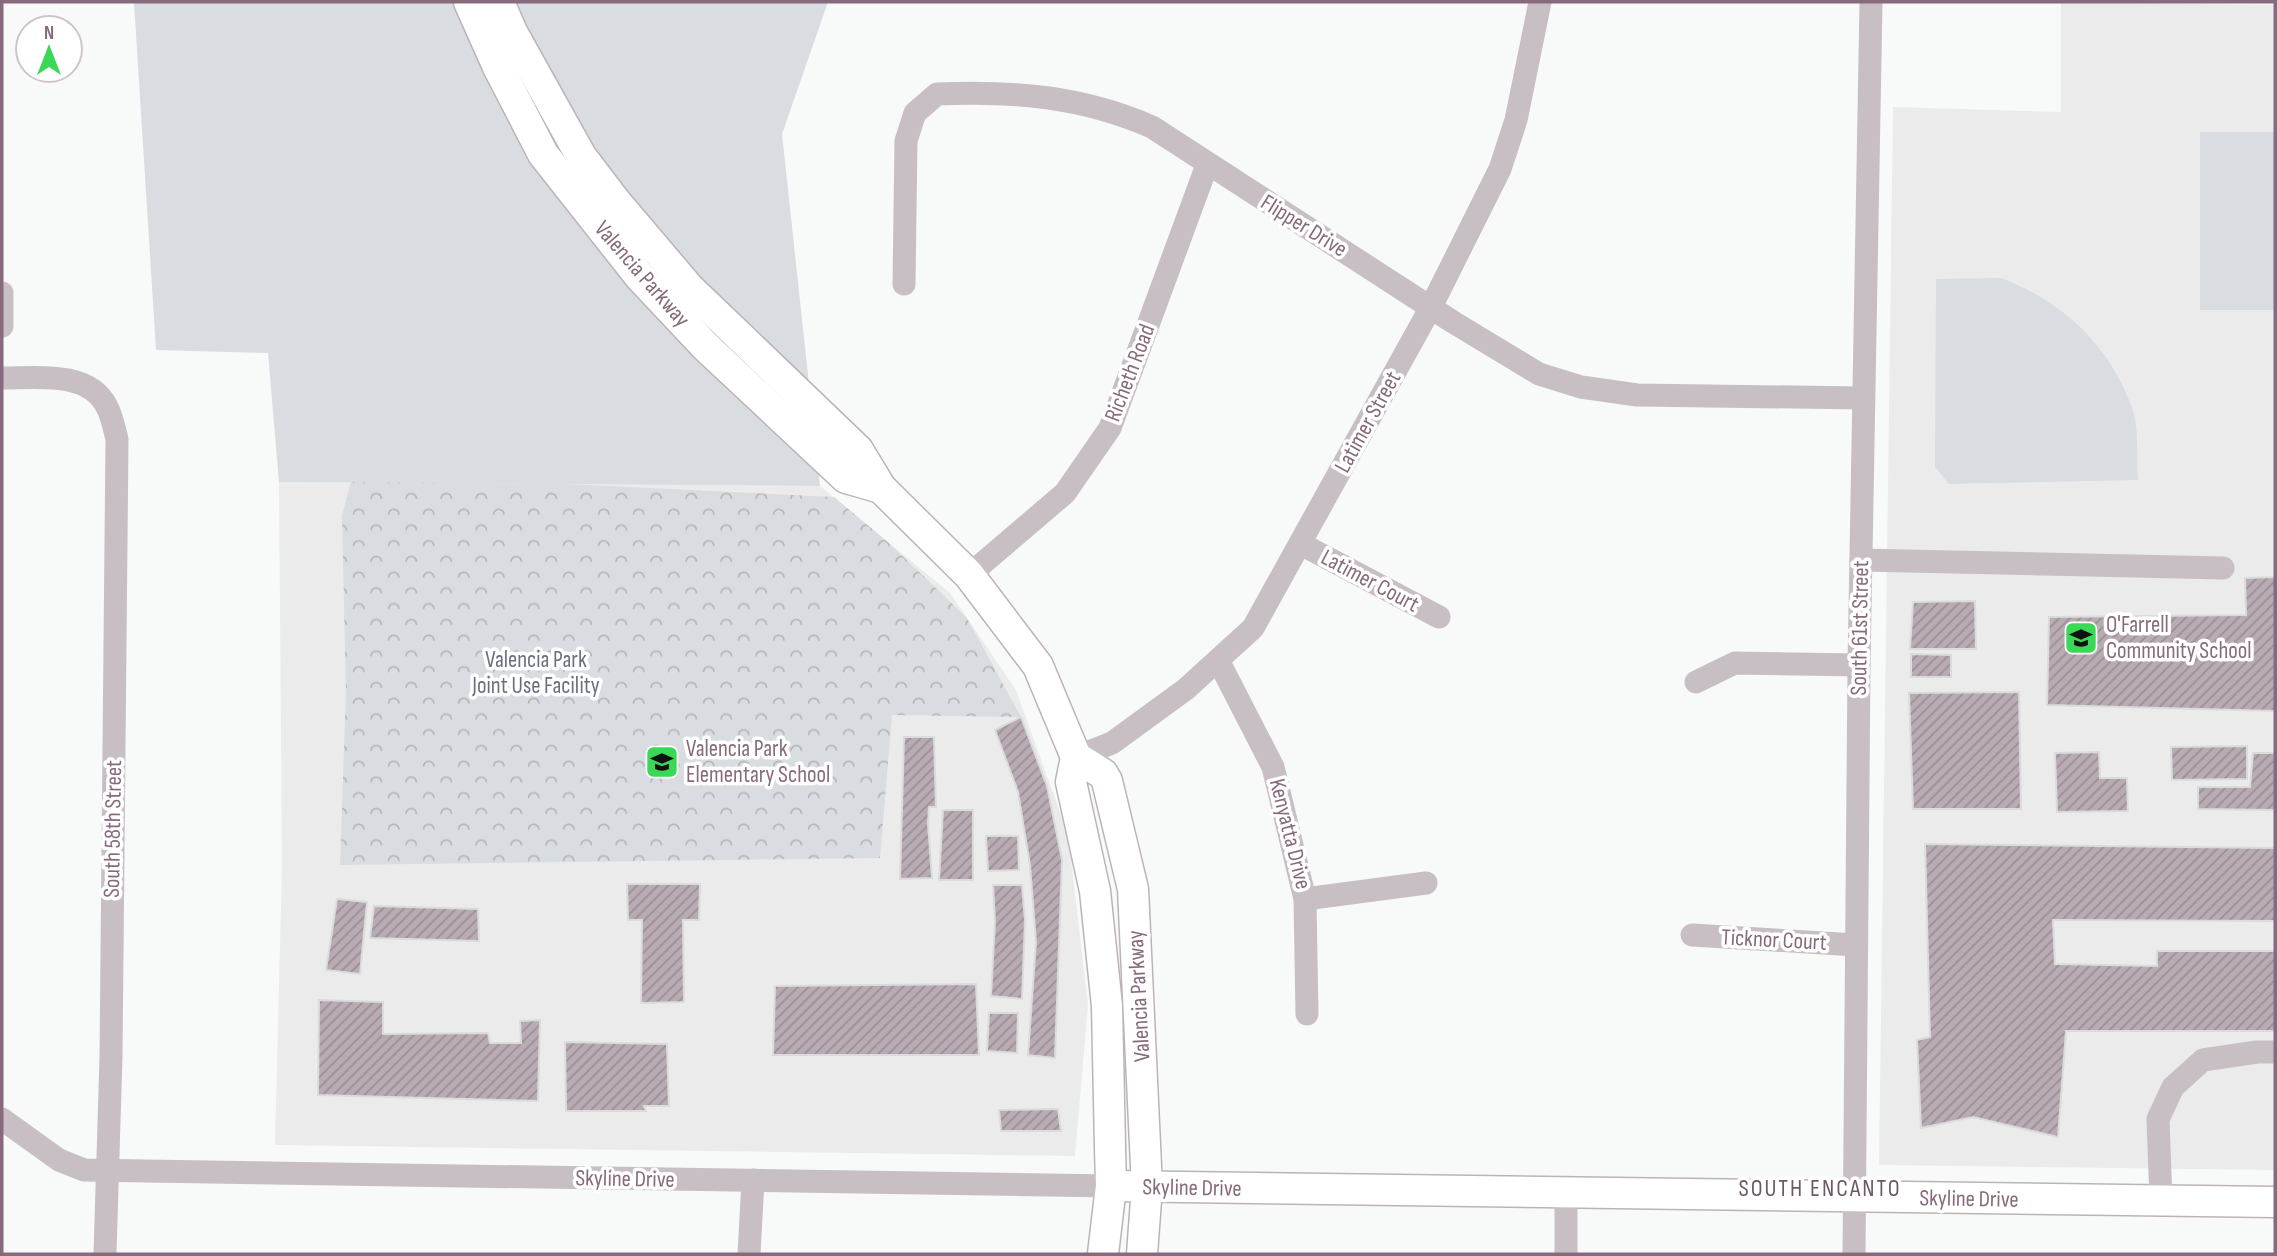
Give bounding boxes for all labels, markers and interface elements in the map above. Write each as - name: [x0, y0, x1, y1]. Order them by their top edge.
- north arrow: [14, 14, 84, 84]
- text: N: [44, 22, 54, 45]
- street label: Flipper Drive: [1256, 189, 1352, 263]
- street label: Valencia Parkway: [588, 215, 696, 333]
- street label: Richeth Road: [1099, 320, 1161, 426]
- street label: Latimer Street: [1329, 366, 1407, 478]
- street label: Latimer Court: [1316, 544, 1424, 618]
- street label: South 61st Street: [1845, 560, 1875, 696]
- place label: O'Farrell Community School: [2106, 611, 2252, 665]
- school or university icon: O'Farrell Community School: [2062, 619, 2100, 657]
- park label: Valencia Park Joint Use Facility: [471, 646, 600, 700]
- place label: Valencia Park Elementary School: [686, 735, 830, 789]
- school or university icon: Valencia Park Elementary School: [643, 743, 681, 781]
- street label: South 58th Street: [98, 760, 128, 898]
- street label: Kenyatta Drive: [1263, 776, 1317, 892]
- street label: Ticknor Court: [1721, 923, 1827, 957]
- street label: Valencia Parkway: [1122, 929, 1156, 1063]
- street label: Skyline Drive: [575, 1164, 675, 1194]
- street label: Skyline Drive: [1142, 1173, 1242, 1203]
- district label: SOUTH ENCANTO: [1738, 1174, 1902, 1203]
- street label: Skyline Drive: [1919, 1184, 2019, 1214]

